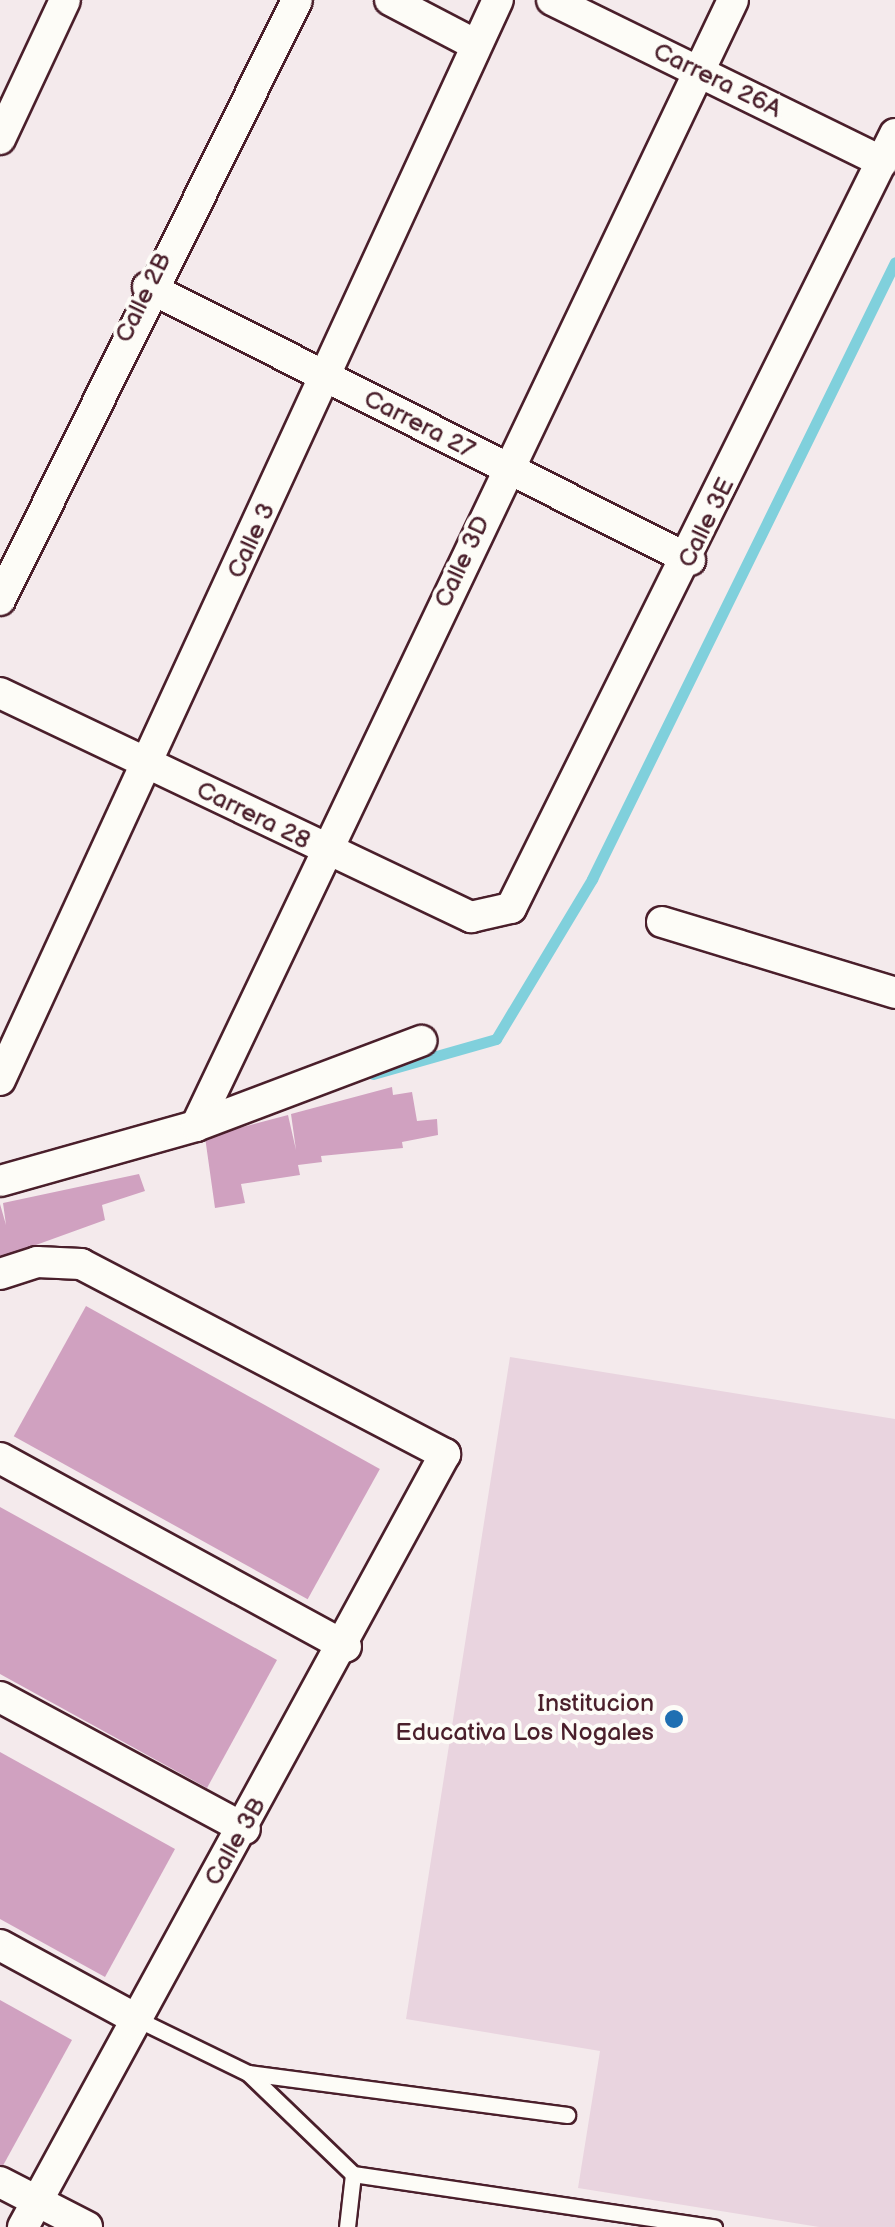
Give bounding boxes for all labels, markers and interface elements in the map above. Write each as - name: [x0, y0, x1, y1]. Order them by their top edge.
- street label: Carrera 26A: [648, 37, 786, 125]
- street label: Calle 2B: [109, 248, 179, 348]
- street label: Carrera 27: [358, 384, 480, 466]
- street label: Calle 3E: [672, 473, 742, 573]
- street label: Calle 3: [222, 498, 282, 584]
- street label: Calle 3D: [429, 511, 497, 613]
- street label: Carrera 28: [191, 776, 315, 856]
- place label: Institucion Educativa Los Nogales: [395, 1690, 654, 1749]
- marker: Institucion Educativa Los Nogales: [663, 1708, 685, 1730]
- street label: Calle 3B: [199, 1793, 273, 1891]

